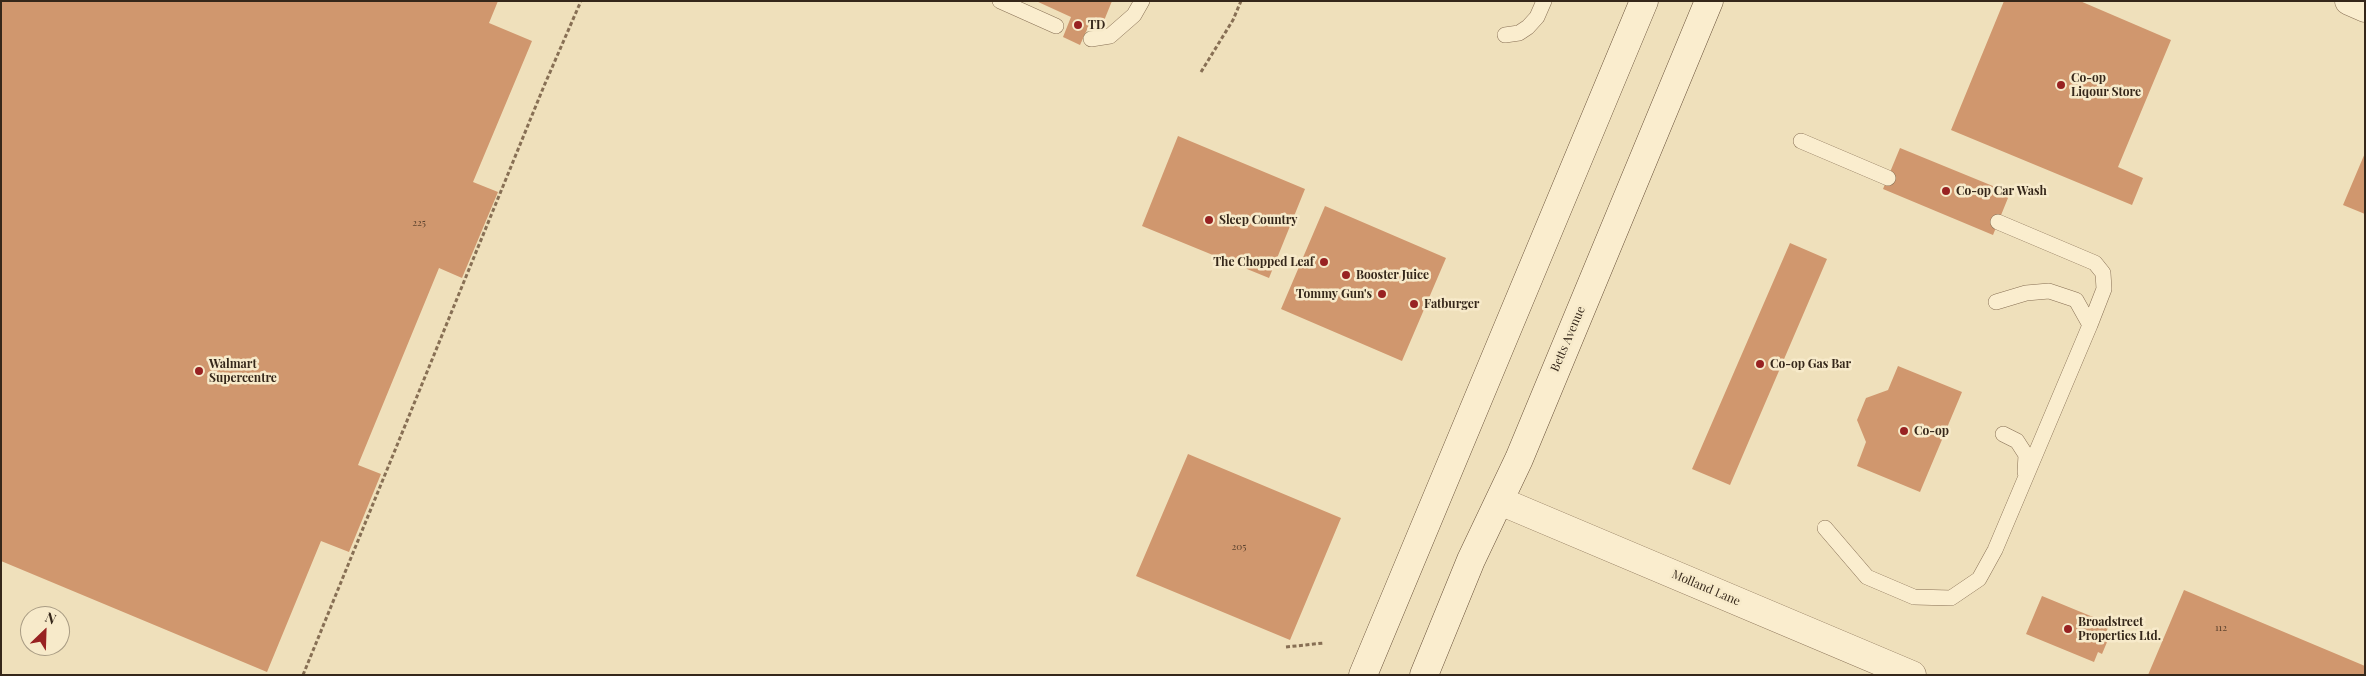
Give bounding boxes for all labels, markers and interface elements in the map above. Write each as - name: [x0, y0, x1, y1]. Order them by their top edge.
- place label: TD: [1088, 18, 1105, 32]
- marker: TD: [1072, 19, 1084, 31]
- place label: Co-op Liqour Store: [2071, 71, 2141, 99]
- marker: Co-op Liqour Store: [2055, 79, 2067, 91]
- place label: Co-op Car Wash: [1956, 184, 2047, 198]
- marker: Co-op Car Wash: [1940, 185, 1952, 197]
- place label: Sleep Country: [1219, 213, 1298, 227]
- marker: Sleep Country: [1203, 214, 1215, 226]
- house number: 225: [412, 217, 426, 229]
- place label: The Chopped Leaf: [1213, 255, 1314, 269]
- marker: The Chopped Leaf: [1318, 256, 1330, 268]
- place label: Booster Juice: [1356, 268, 1429, 282]
- marker: Booster Juice: [1340, 269, 1352, 281]
- place label: Tommy Gun's: [1296, 287, 1372, 301]
- marker: Tommy Gun's: [1376, 288, 1388, 300]
- place label: Fatburger: [1424, 297, 1479, 311]
- marker: Fatburger: [1408, 298, 1420, 310]
- street label: Betts Avenue: [1548, 304, 1588, 374]
- place label: Walmart Supercentre: [209, 357, 277, 385]
- place label: Co-op Gas Bar: [1770, 357, 1851, 371]
- marker: Co-op Gas Bar: [1754, 358, 1766, 370]
- marker: Walmart Supercentre: [193, 365, 205, 377]
- place label: Co-op: [1914, 424, 1949, 438]
- marker: Co-op: [1898, 425, 1910, 437]
- house number: 205: [1232, 541, 1246, 553]
- street label: Molland Lane: [1670, 567, 1742, 609]
- north arrow: [20, 606, 70, 656]
- text: N: [42, 607, 59, 628]
- place label: Broadstreet Properties Ltd.: [2078, 615, 2161, 643]
- house number: 112: [2215, 622, 2227, 634]
- marker: Broadstreet Properties Ltd.: [2062, 623, 2074, 635]

